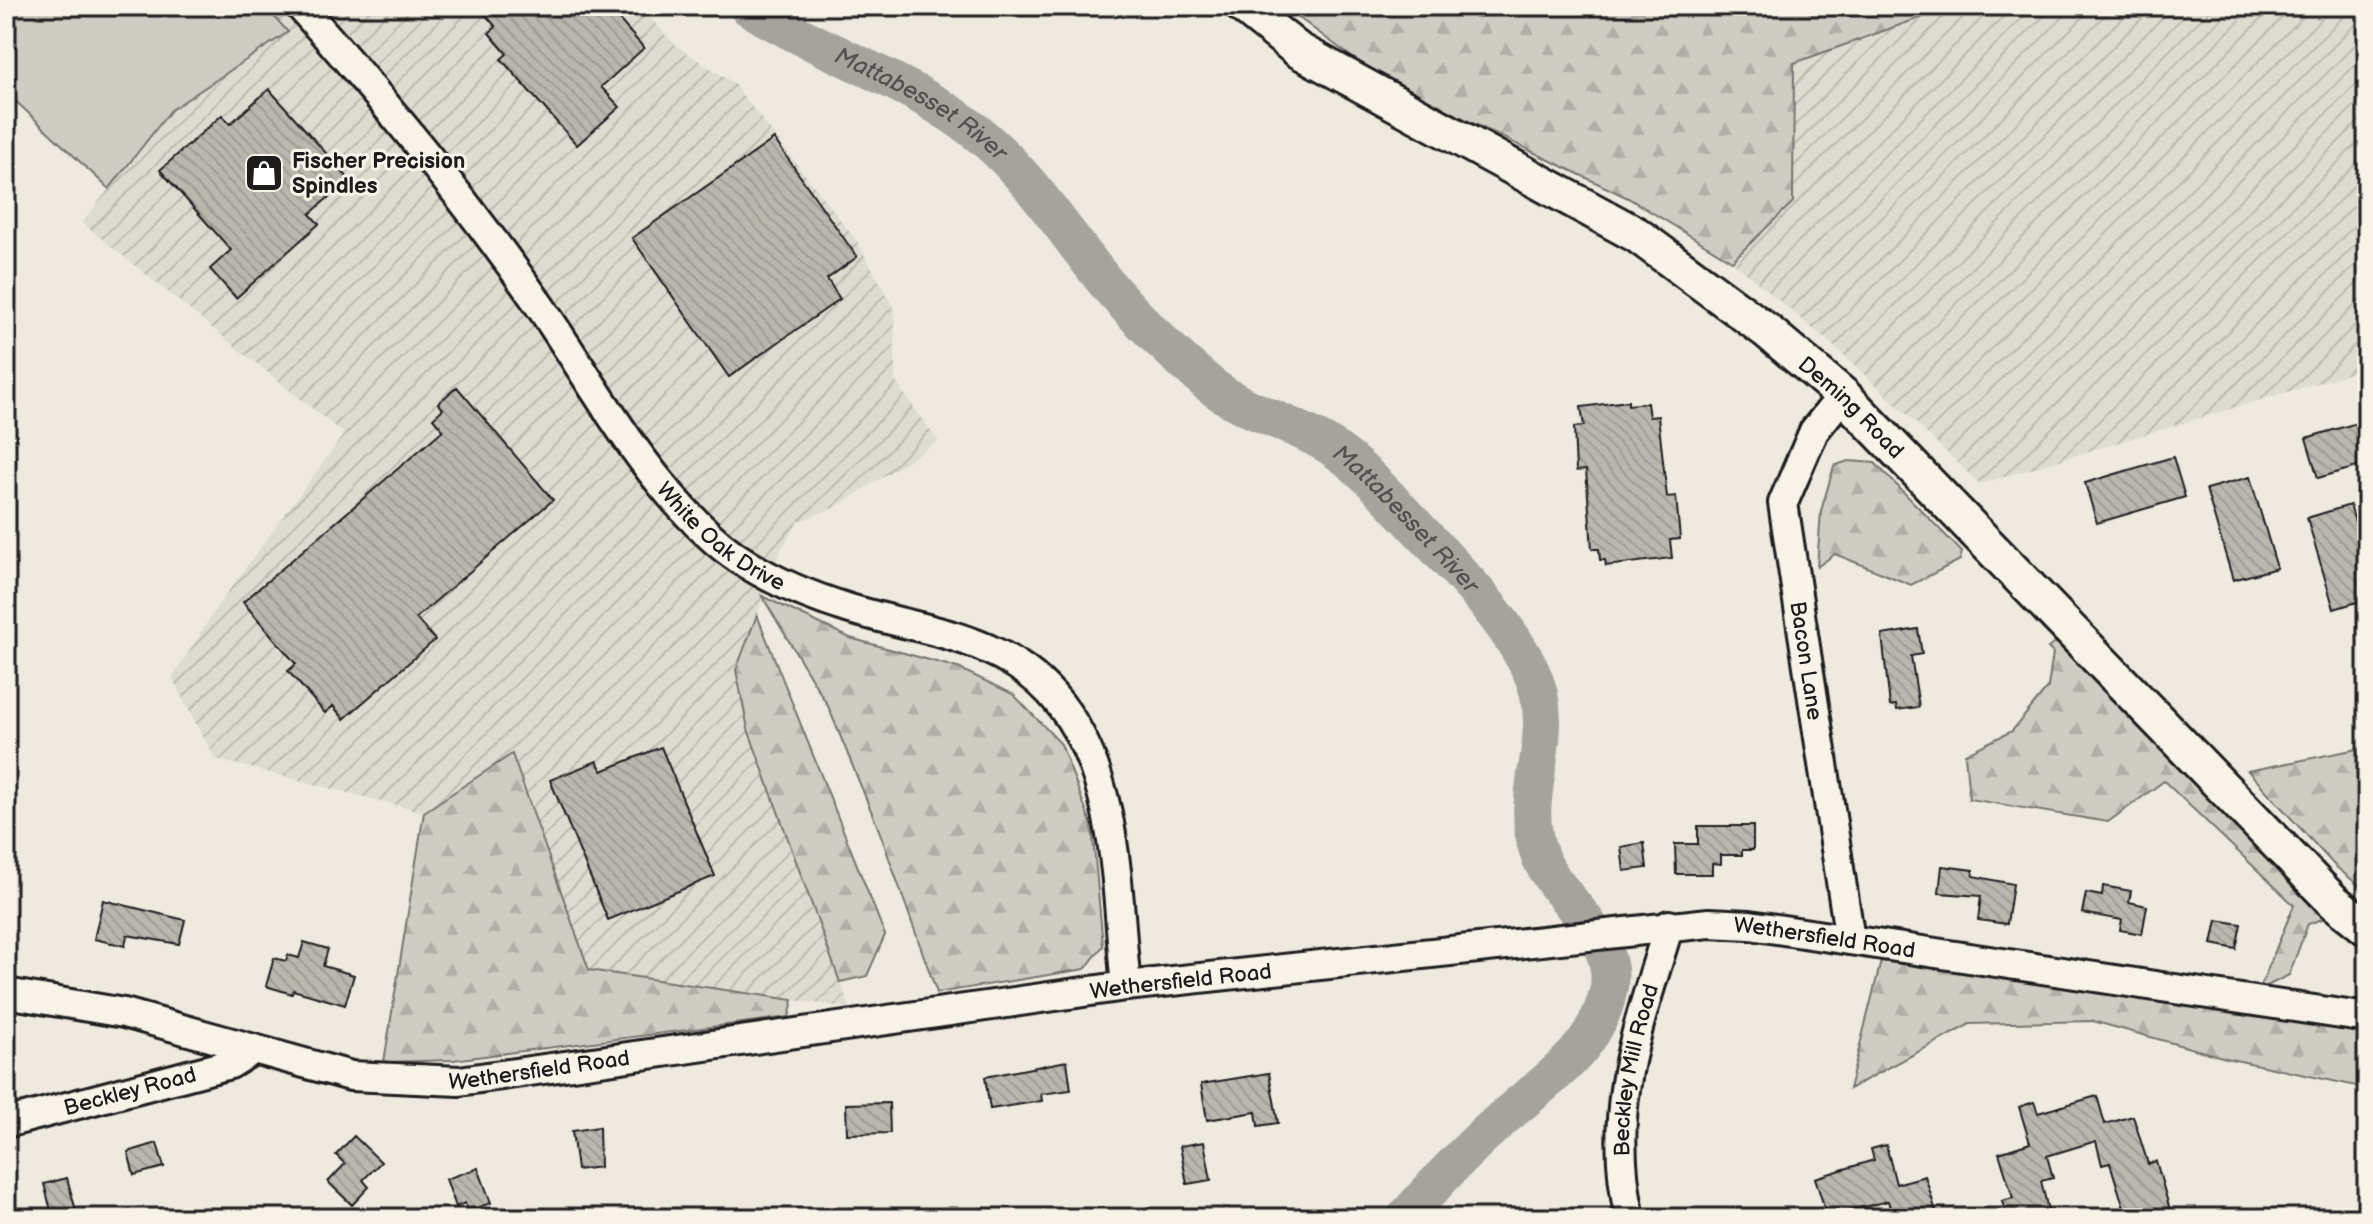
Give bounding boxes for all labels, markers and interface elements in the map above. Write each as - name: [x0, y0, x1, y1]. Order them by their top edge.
- water label: Mattabesset River: [830, 41, 1015, 169]
- place label: Fischer Precision Spindles: [292, 148, 465, 200]
- shop icon: Fischer Precision Spindles: [243, 152, 285, 194]
- street label: Deming Road: [1792, 351, 1909, 465]
- water label: Mattabesset River: [1327, 439, 1487, 601]
- street label: White Oak Drive: [650, 477, 789, 597]
- street label: Bacon Lane: [1783, 599, 1828, 722]
- street label: Wethersfield Road: [1733, 912, 1917, 965]
- street label: Wethersfield Road: [1088, 958, 1273, 1006]
- street label: Beckley Mill Road: [1609, 981, 1665, 1157]
- street label: Wethersfield Road: [447, 1045, 632, 1096]
- street label: Beckley Road: [61, 1061, 199, 1122]

